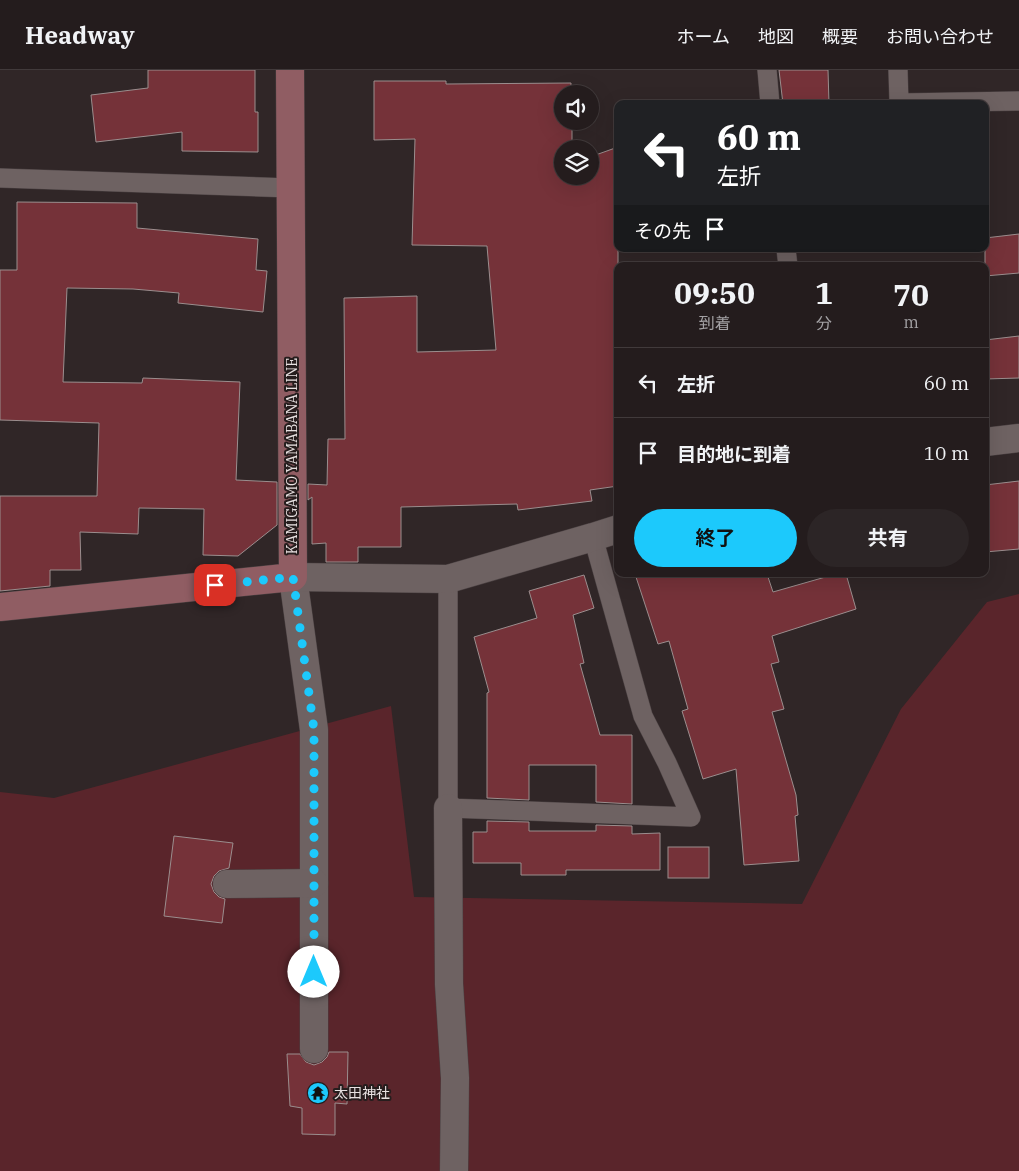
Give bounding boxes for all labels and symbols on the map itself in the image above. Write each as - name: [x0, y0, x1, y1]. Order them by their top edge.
- street label: KAMIGAMO YAMABANA LINE: [283, 358, 301, 554]
- pin: [194, 564, 236, 606]
- position arrow: [287, 945, 339, 997]
- temple icon: 太田神社: [306, 1081, 330, 1105]
- place label: 太田神社: [334, 1084, 390, 1102]

